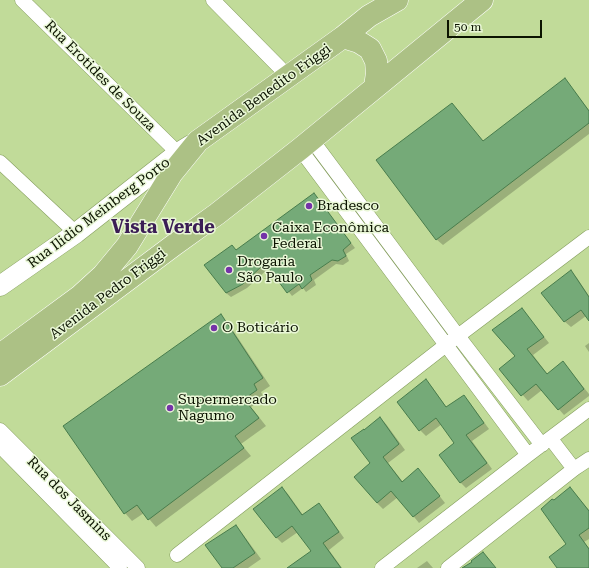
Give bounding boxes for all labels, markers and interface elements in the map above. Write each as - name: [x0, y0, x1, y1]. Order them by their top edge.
- scale bar: [449, 12, 544, 38]
- street label: Rua Erotides de Souza: [41, 17, 159, 135]
- text: 50 m: [454, 20, 481, 34]
- street label: Avenida Benedito Friggi: [194, 41, 334, 149]
- street label: Rua Ilidio Meinberg Porto: [25, 154, 173, 272]
- place label: Bradesco: [317, 198, 379, 214]
- marker: Bradesco: [304, 201, 314, 211]
- district label: Vista Verde: [111, 217, 215, 239]
- place label: Caixa Econômica Federal: [272, 220, 389, 252]
- marker: Caixa Econômica Federal: [259, 231, 269, 241]
- street label: Avenida Pedro Friggi: [47, 245, 169, 343]
- place label: Drogaria São Paulo: [237, 254, 303, 286]
- marker: Drogaria São Paulo: [224, 265, 234, 275]
- place label: O Boticário: [222, 320, 299, 336]
- marker: O Boticário: [209, 323, 219, 333]
- place label: Supermercado Nagumo: [178, 392, 277, 424]
- marker: Supermercado Nagumo: [165, 403, 175, 413]
- street label: Rua dos Jasmins: [24, 454, 114, 544]

